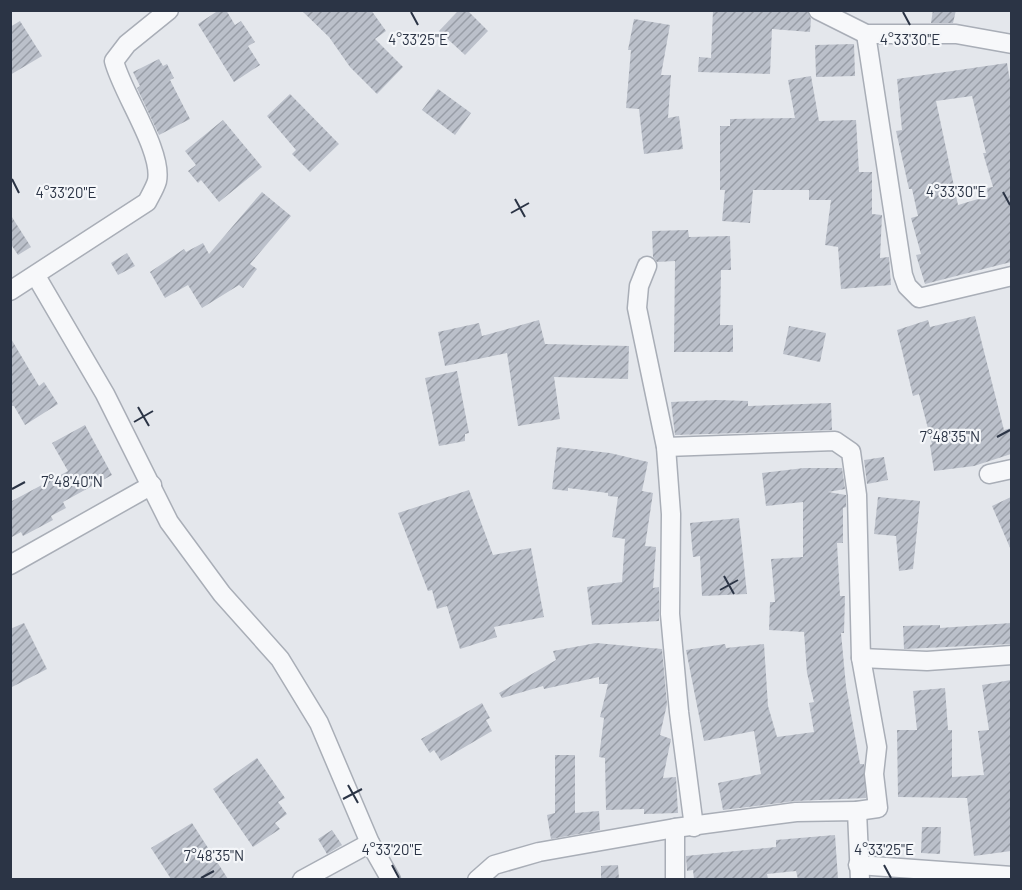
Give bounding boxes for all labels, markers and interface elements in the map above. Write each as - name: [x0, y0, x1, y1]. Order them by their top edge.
- text: 4°33'25"E: [388, 30, 448, 48]
- text: 4°33'30"E: [880, 30, 940, 48]
- text: 4°33'30"E: [926, 182, 986, 200]
- text: 4°33'20"E: [36, 183, 96, 201]
- text: 7°48'35"N: [920, 427, 980, 445]
- text: 7°48'40"N: [41, 472, 103, 490]
- text: 4°33'20"E: [362, 840, 422, 858]
- text: 4°33'25"E: [854, 840, 914, 858]
- text: 7°48'35"N: [184, 846, 244, 864]

